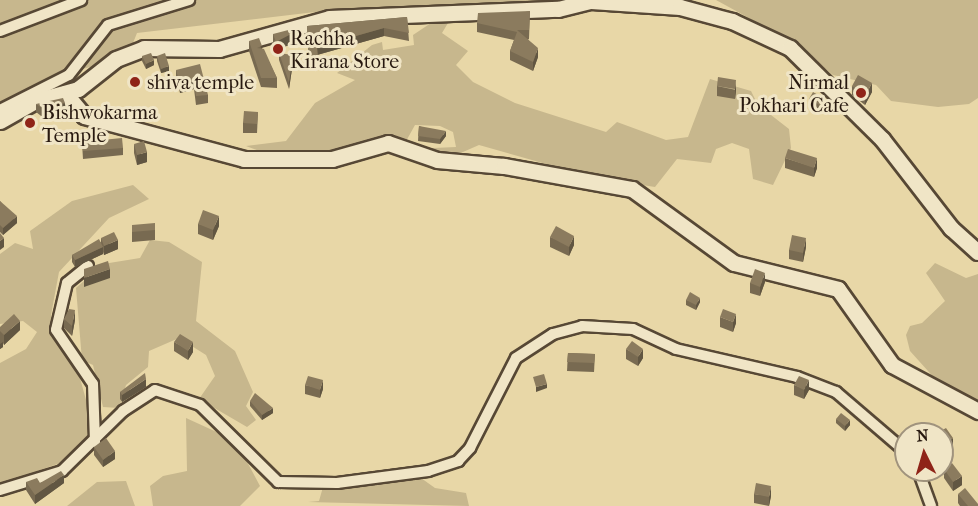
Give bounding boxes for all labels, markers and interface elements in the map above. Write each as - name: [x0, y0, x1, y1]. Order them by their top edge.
- place label: Rachha Kirana Store: [290, 26, 399, 73]
- marker: Rachha Kirana Store: [271, 42, 285, 56]
- place label: shiva temple: [147, 70, 254, 94]
- place label: Nirmal Pokhari Cafe: [739, 70, 849, 117]
- marker: shiva temple: [128, 75, 142, 89]
- marker: Nirmal Pokhari Cafe: [854, 86, 868, 100]
- place label: Bishwokarma Temple: [42, 100, 157, 147]
- marker: Bishwokarma Temple: [23, 116, 37, 130]
- north arrow: [894, 422, 954, 482]
- text: N: [916, 426, 929, 446]

